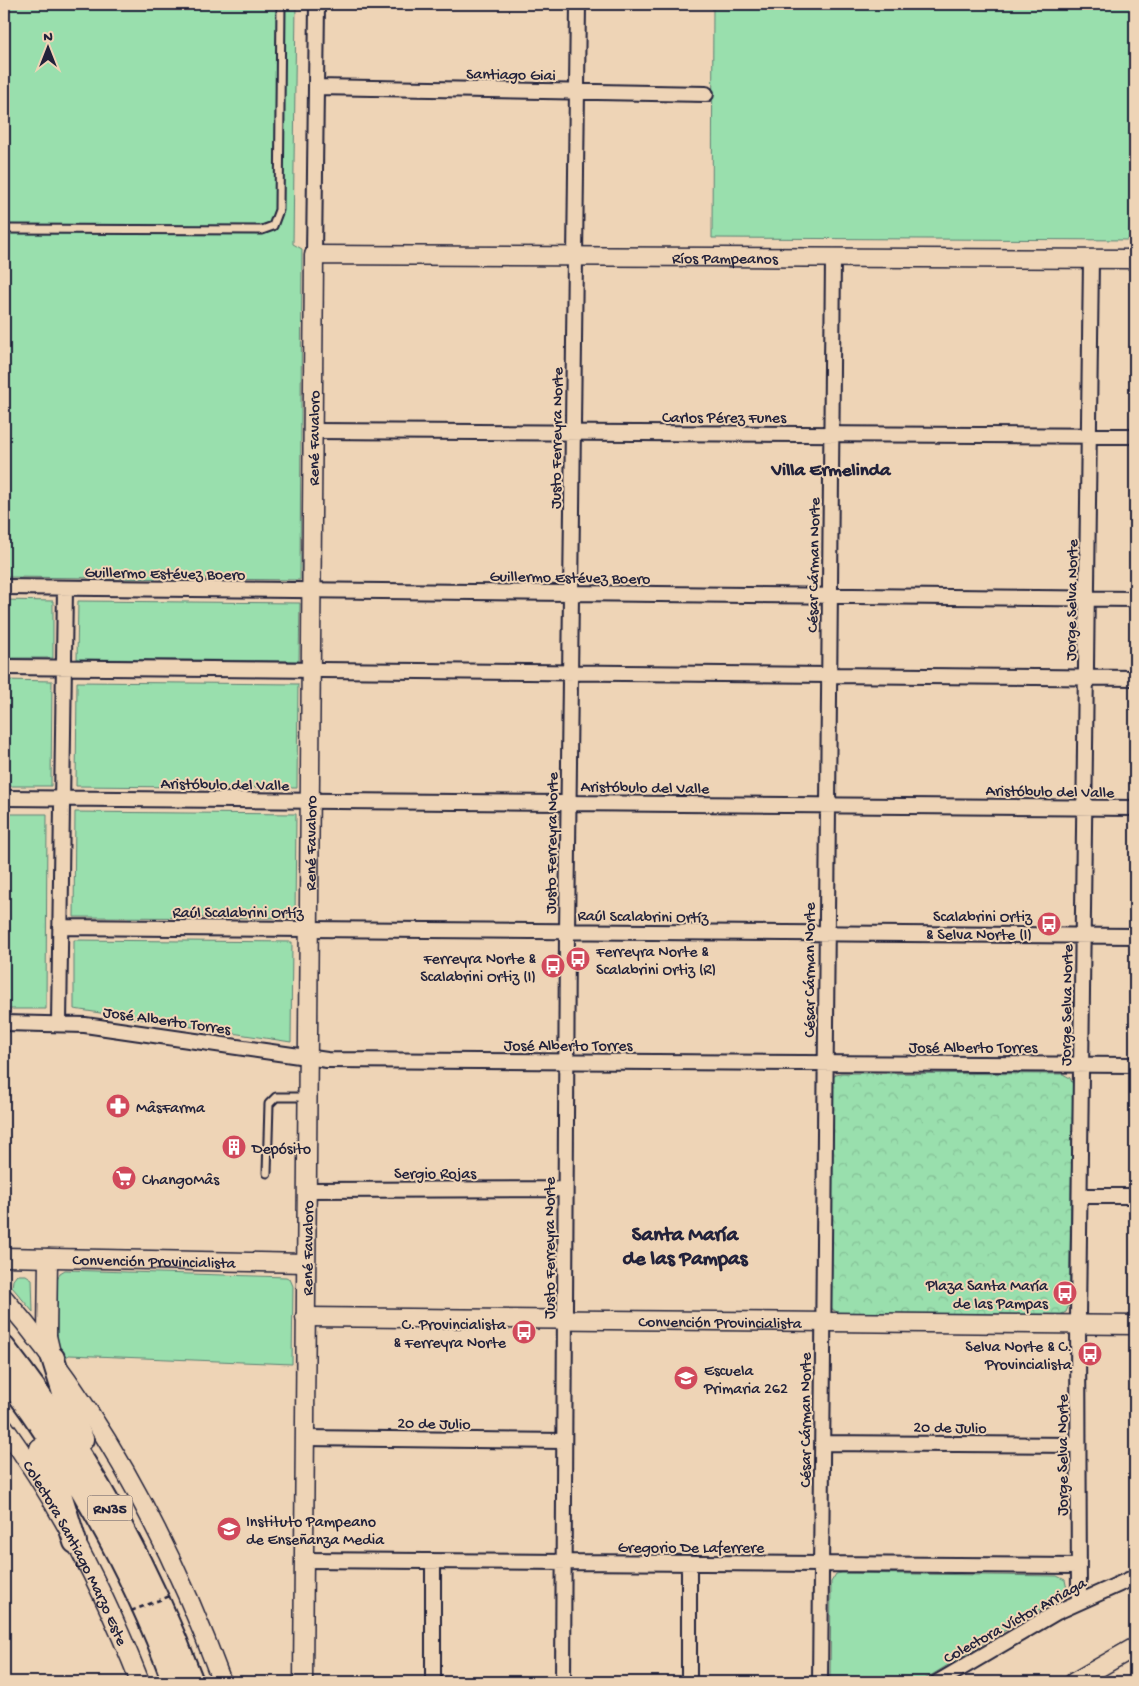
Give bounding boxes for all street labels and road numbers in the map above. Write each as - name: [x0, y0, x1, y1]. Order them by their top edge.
- street label: Santiago Giai: [466, 66, 556, 87]
- street label: Ríos Pampeanos: [672, 251, 779, 270]
- street label: Justo Ferreyra Norte: [548, 366, 569, 509]
- street label: René Favaloro: [306, 390, 326, 486]
- street label: Carlos Pérez Funes: [662, 410, 787, 429]
- street label: César Cárman Norte: [805, 497, 826, 633]
- street label: Jorge Selva Norte: [1063, 538, 1084, 661]
- street label: Guillermo Estévez Boero: [84, 565, 246, 586]
- street label: Guillermo Estévez Boero: [489, 569, 651, 590]
- street label: Justo Ferreyra Norte: [543, 771, 564, 914]
- street label: Aristóbulo del Valle: [160, 776, 290, 797]
- street label: Aristóbulo del Valle: [580, 779, 710, 800]
- street label: Aristóbulo del Valle: [985, 783, 1115, 804]
- street label: René Favaloro: [303, 795, 323, 891]
- street label: César Cárman Norte: [802, 902, 821, 1038]
- street label: Raúl Scalabrini Ortíz: [172, 905, 304, 924]
- street label: Raúl Scalabrini Ortíz: [577, 908, 710, 929]
- street label: Jorge Selva Norte: [1058, 943, 1079, 1066]
- street label: José Alberto Torres: [102, 1004, 233, 1041]
- street label: José Alberto Torres: [504, 1038, 633, 1057]
- street label: José Alberto Torres: [909, 1040, 1038, 1059]
- street label: Sergio Rojas: [394, 1166, 477, 1185]
- street label: Justo Ferreyra Norte: [542, 1176, 561, 1319]
- street label: René Favaloro: [300, 1200, 320, 1296]
- street label: Convención Provincialista: [72, 1252, 237, 1275]
- street label: Convención Provincialista: [638, 1314, 803, 1335]
- street label: César Cárman Norte: [798, 1352, 817, 1488]
- street label: Jorge Selva Norte: [1055, 1393, 1074, 1516]
- street label: 20 de Julio: [397, 1415, 471, 1436]
- street label: 20 de Julio: [913, 1419, 987, 1440]
- street label: Colectora Santiago Marzo Este: [17, 1458, 130, 1650]
- road number: RN35: [88, 1496, 132, 1520]
- street label: Gregorio De Laferrere: [618, 1540, 765, 1559]
- street label: Colectora Víctor Arriaga: [941, 1574, 1091, 1669]

